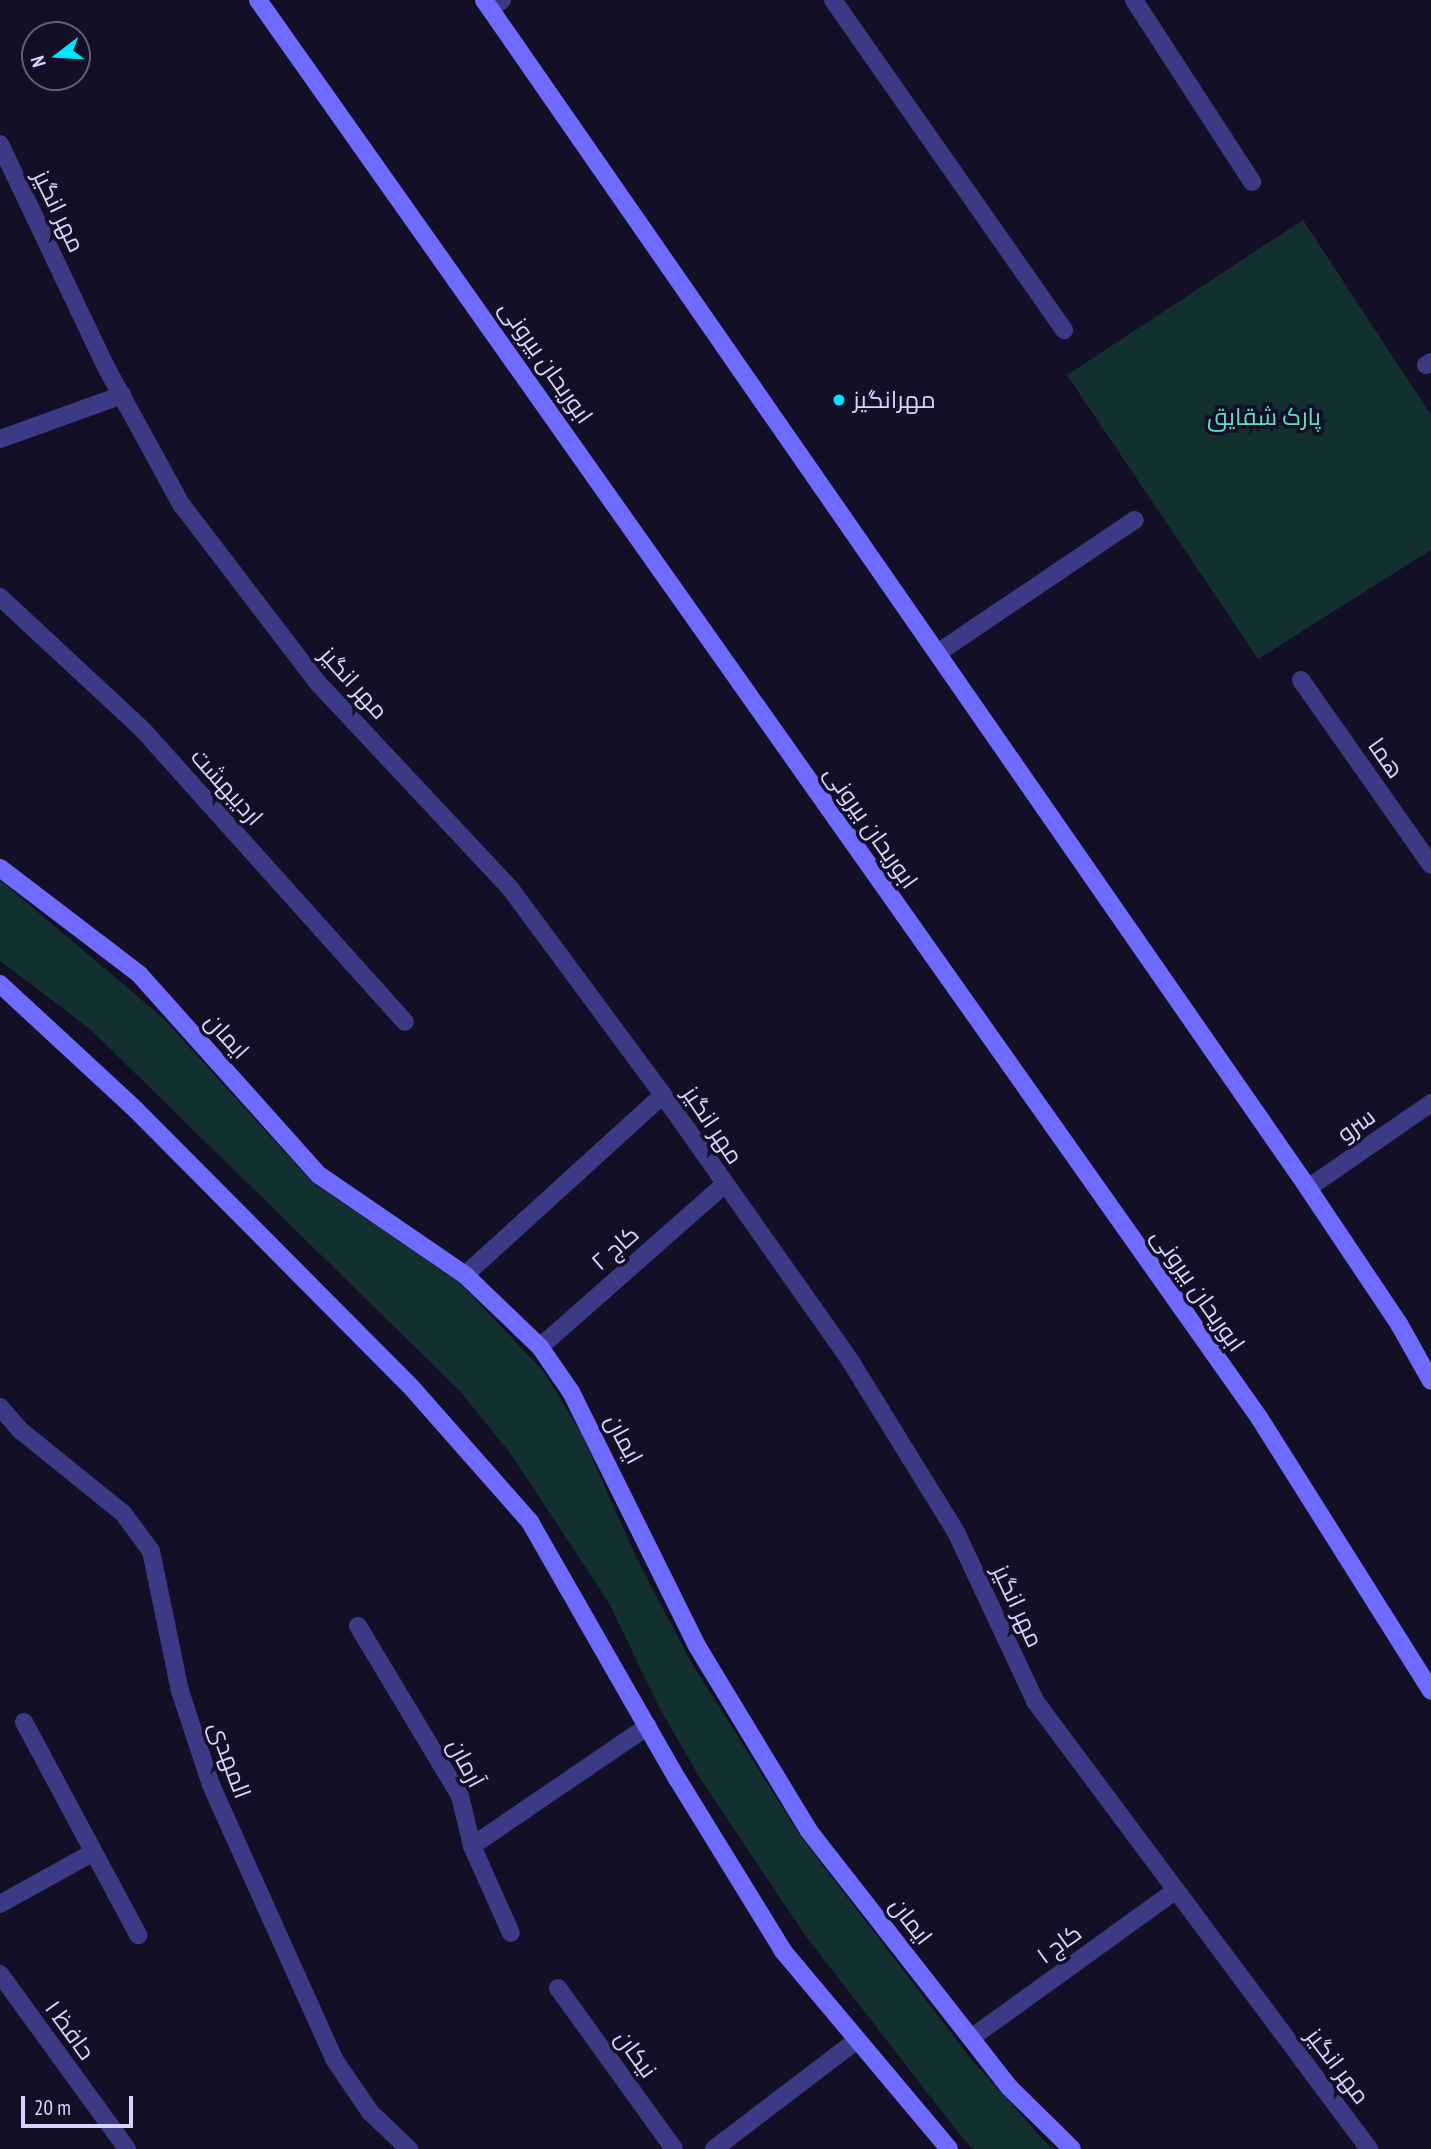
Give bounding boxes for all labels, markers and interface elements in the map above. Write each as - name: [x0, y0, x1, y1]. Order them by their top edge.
- north arrow: [21, 21, 91, 91]
- text: N: [25, 53, 51, 70]
- street label: مهر انگیز: [27, 165, 91, 257]
- street label: ابوریحان بیرونی: [493, 295, 599, 429]
- place label: مهرانگیز: [853, 386, 936, 414]
- marker: مهرانگیز: [831, 392, 847, 408]
- park label: پارک شقایق: [1207, 403, 1321, 431]
- street label: مهر انگیز: [314, 641, 394, 725]
- street label: هما: [1362, 732, 1410, 784]
- street label: اردیبهشت: [185, 742, 269, 832]
- street label: ابوریحان بیرونی: [818, 760, 924, 894]
- street label: ایمان: [199, 1007, 255, 1065]
- street label: مهر انگیز: [677, 1081, 749, 1169]
- street label: سرو: [1331, 1102, 1381, 1148]
- street label: کاج ۲: [585, 1220, 645, 1276]
- street label: ابوریحان بیرونی: [1145, 1223, 1251, 1357]
- street label: ایمان: [599, 1409, 649, 1469]
- street label: مهر انگیز: [986, 1560, 1050, 1652]
- street label: المهدی: [203, 1718, 257, 1802]
- street label: آرمان: [441, 1734, 491, 1792]
- street label: ایمان: [884, 1892, 938, 1950]
- street label: کاج ۱: [1031, 1918, 1087, 1970]
- street label: حافظ ۱: [39, 1995, 101, 2065]
- street label: مهر انگیز: [1300, 2022, 1376, 2110]
- street label: نیکان: [609, 2024, 663, 2084]
- scale bar: [24, 2082, 136, 2126]
- text: 20 m: [34, 2094, 71, 2121]

